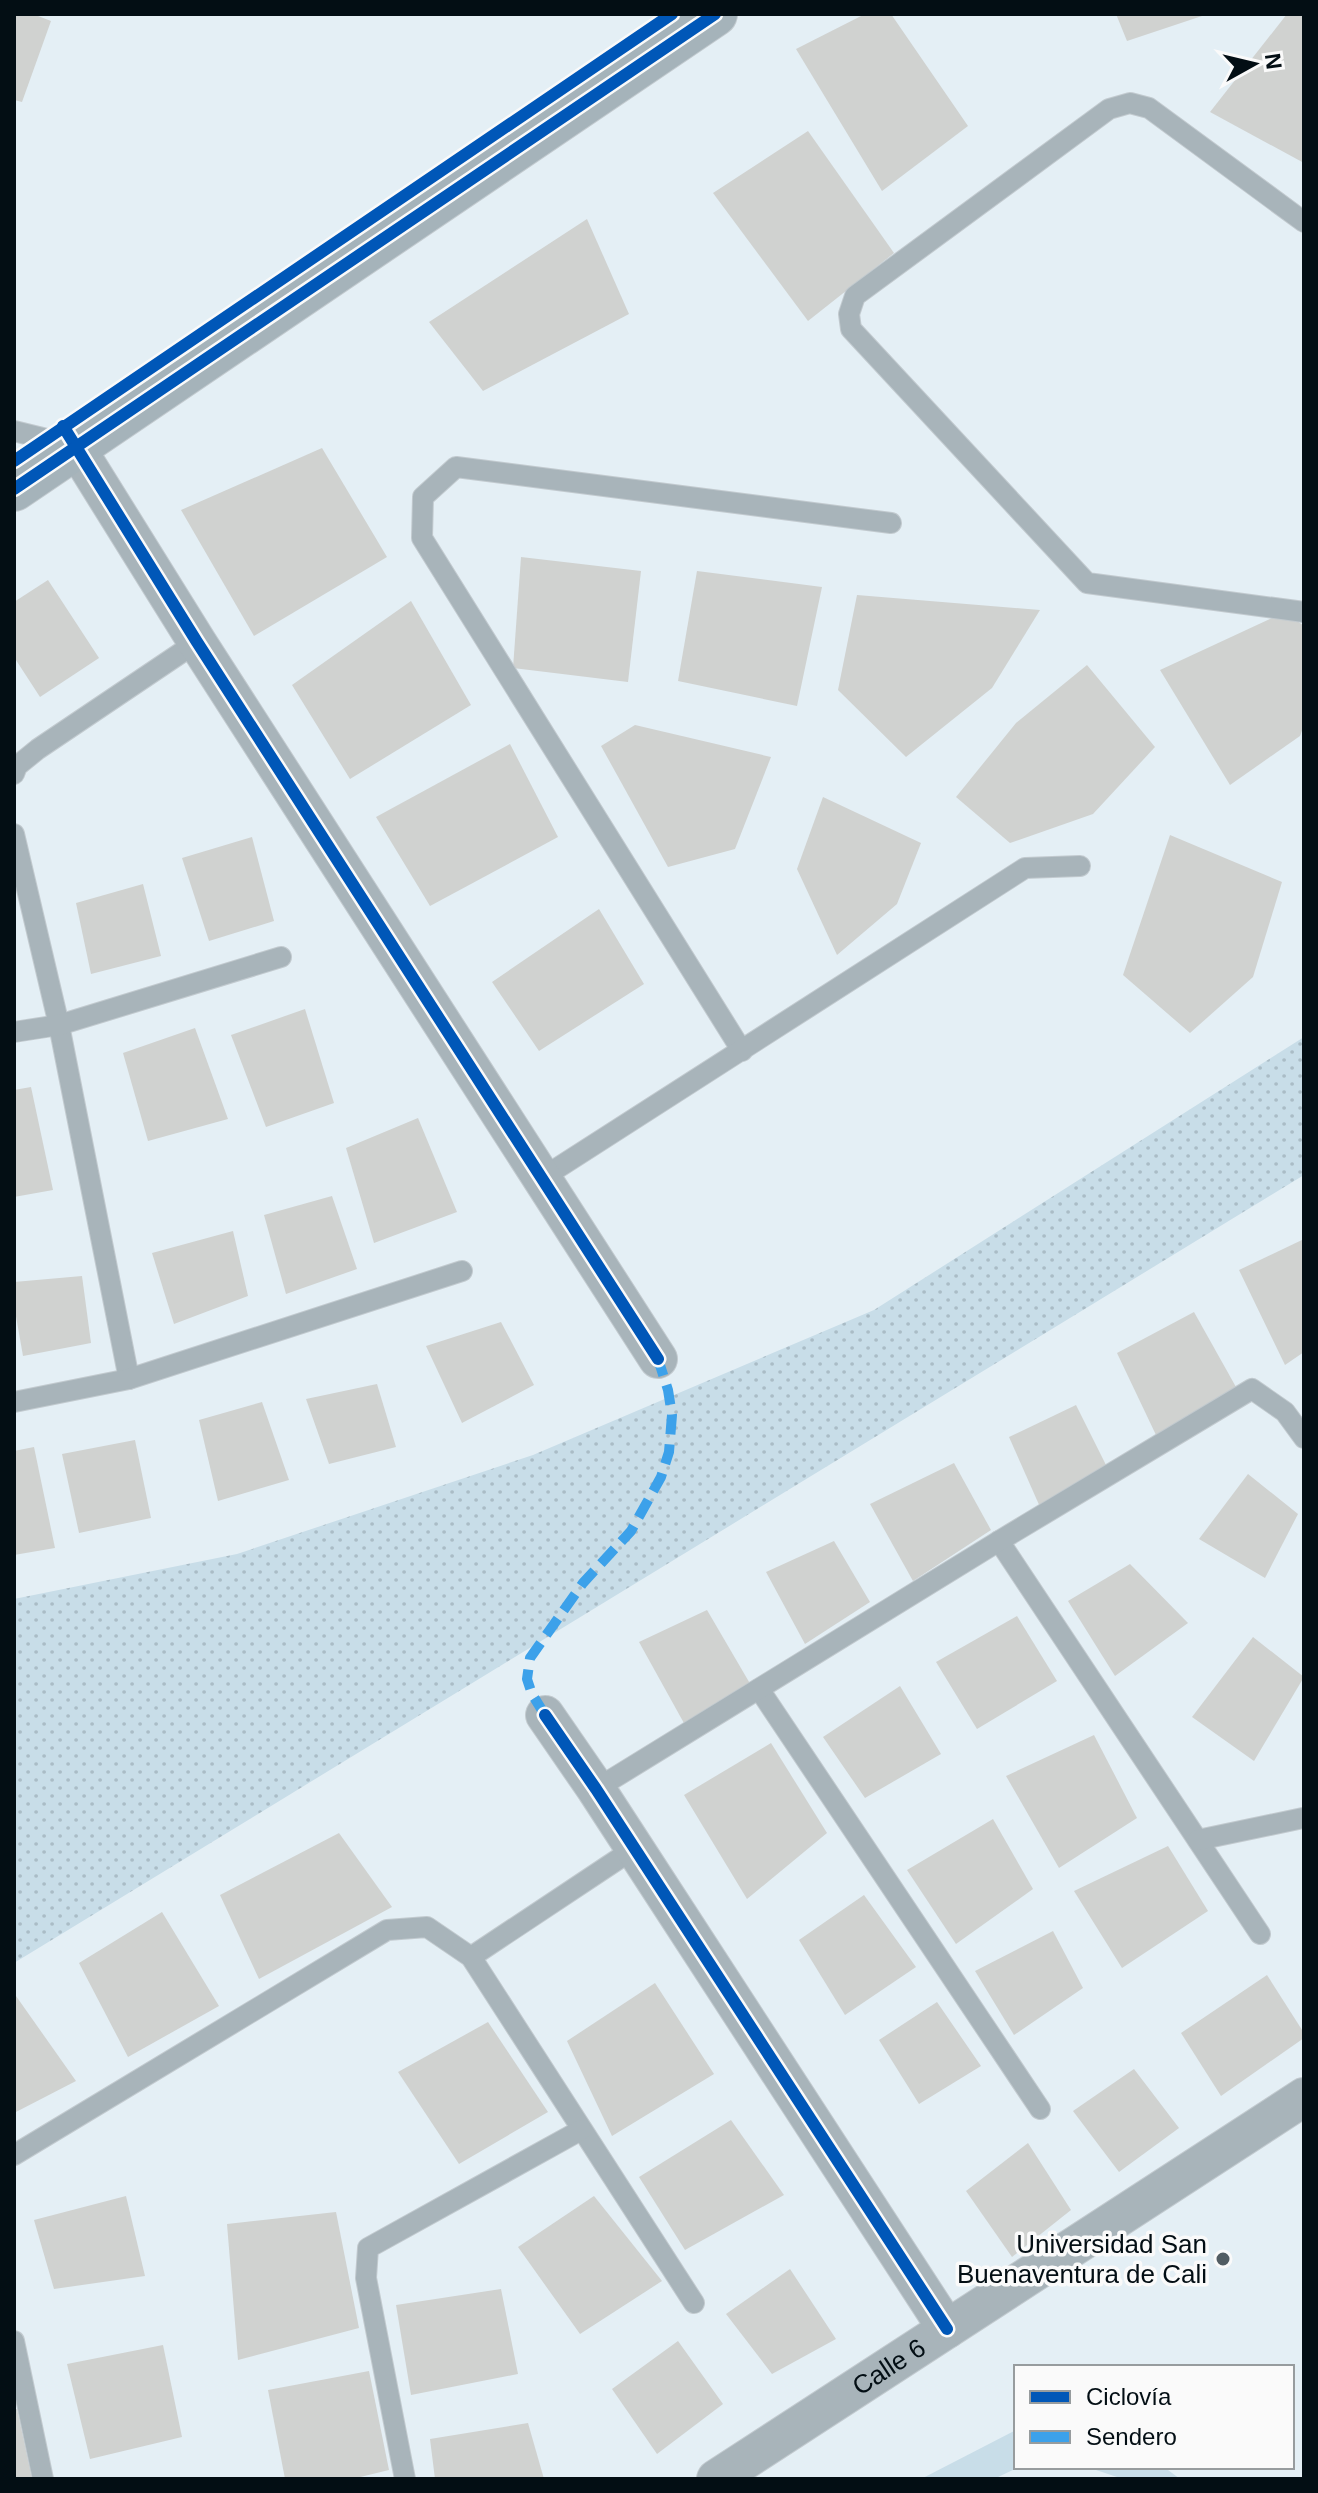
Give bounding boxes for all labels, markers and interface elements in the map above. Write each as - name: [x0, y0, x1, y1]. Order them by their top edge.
- north arrow: [1214, 24, 1294, 104]
- text: N: [1260, 52, 1287, 71]
- place label: Universidad San Buenaventura de Cali: [957, 2229, 1207, 2289]
- marker: Universidad San Buenaventura de Cali: [1214, 2250, 1232, 2268]
- street label: Calle 6: [847, 2332, 931, 2401]
- legend: [1014, 2365, 1294, 2469]
- text: Ciclovía: [1086, 2383, 1172, 2410]
- text: Sendero: [1086, 2423, 1177, 2450]

